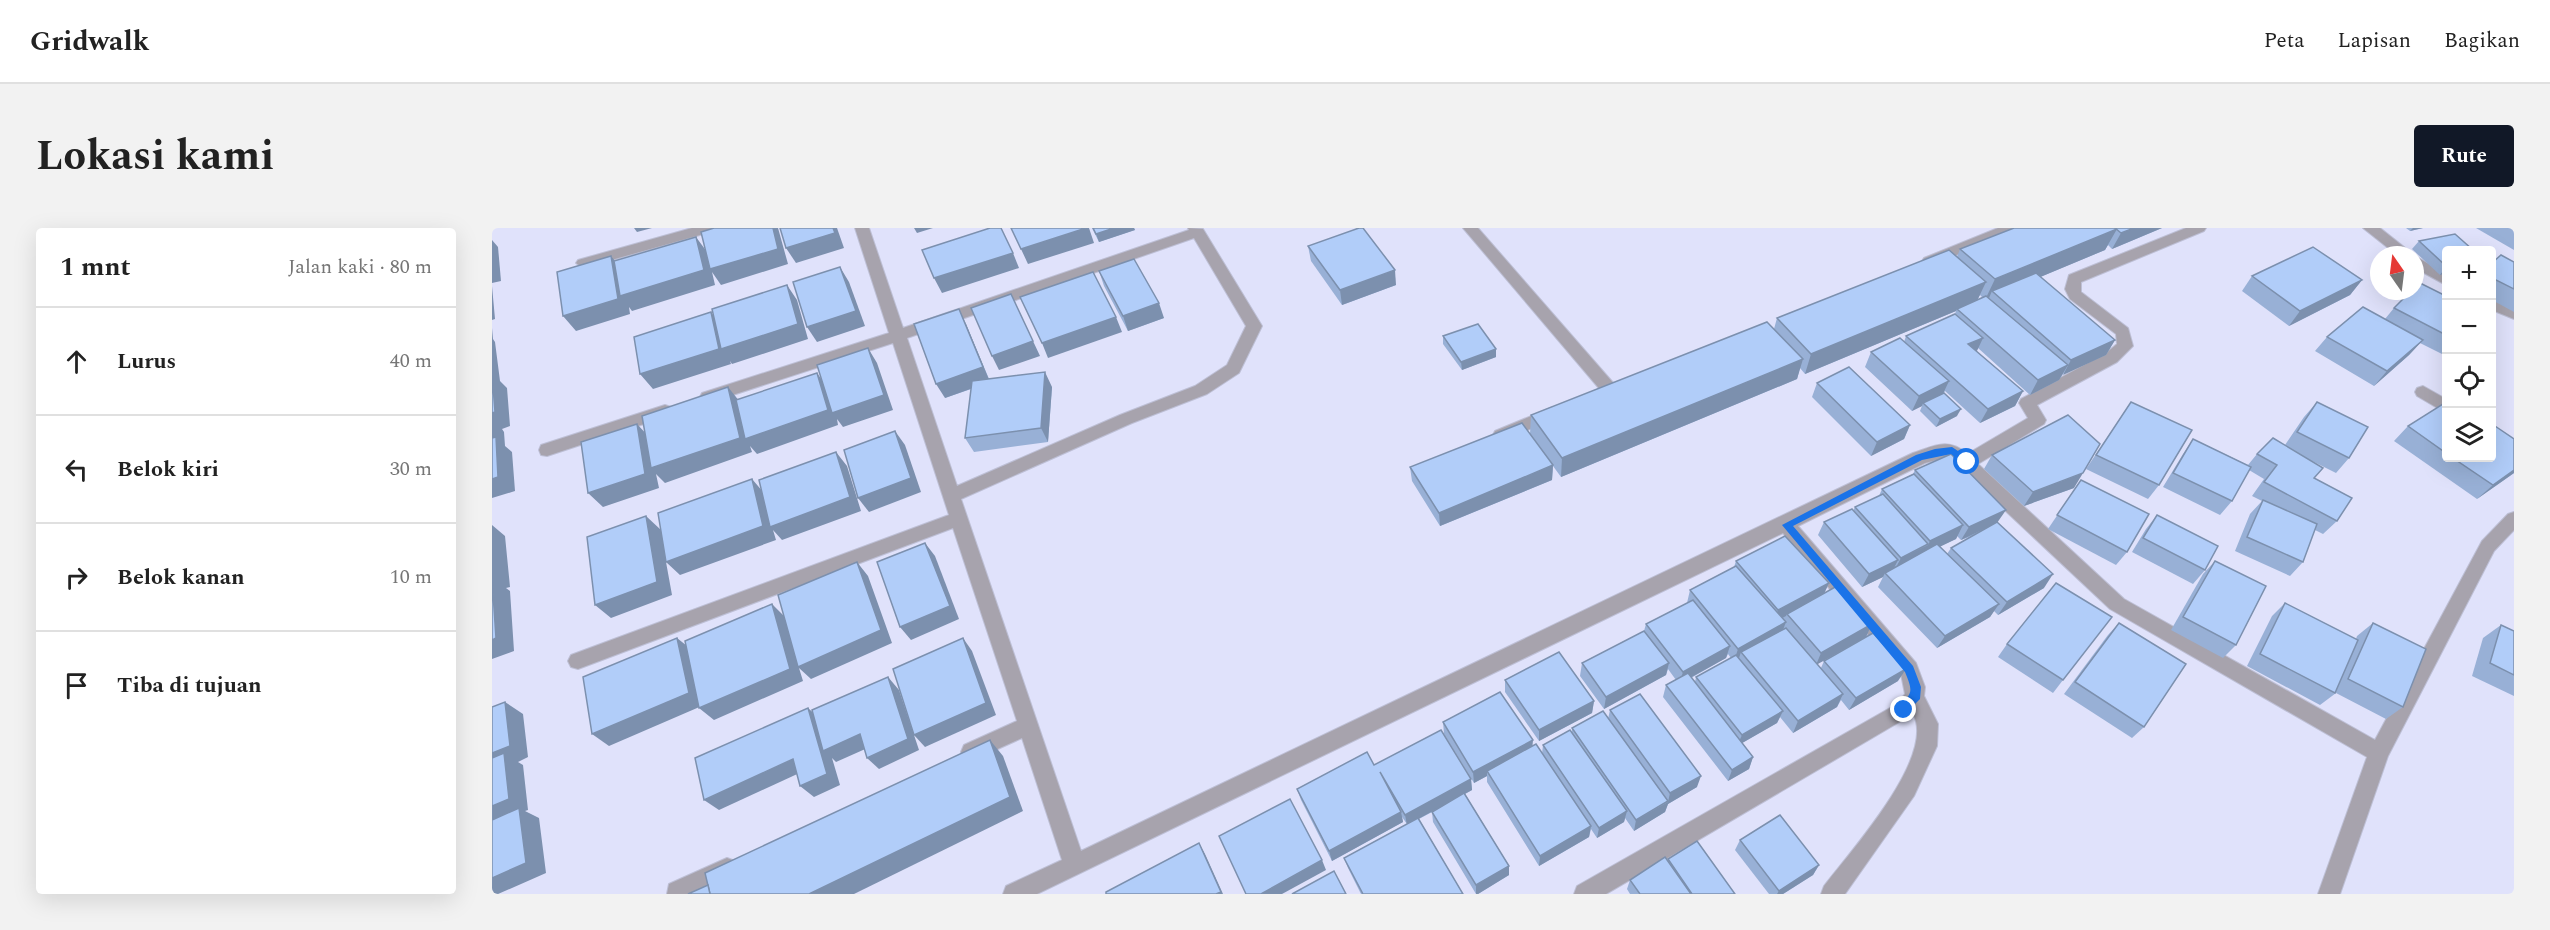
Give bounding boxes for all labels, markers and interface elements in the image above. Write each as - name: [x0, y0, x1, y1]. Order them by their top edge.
- text: Gridwalk: [30, 20, 149, 63]
- text: Peta: [2264, 25, 2304, 57]
- text: Lapisan: [2337, 25, 2411, 57]
- text: Bagikan: [2444, 25, 2520, 57]
- text: Lokasi kami: [36, 125, 274, 188]
- button: Rute: [2414, 125, 2514, 187]
- north arrow: [2370, 246, 2424, 300]
- map controls: [2442, 246, 2496, 462]
- button: +: [2442, 246, 2496, 300]
- text: 1 mnt: [60, 247, 131, 287]
- text: Jalan kaki · 80 m: [288, 252, 432, 282]
- button: −: [2442, 300, 2496, 354]
- icon: ahead: [60, 345, 93, 378]
- text: Lurus: [117, 345, 176, 378]
- text: 40 m: [390, 346, 432, 376]
- button: locate: [2442, 354, 2496, 408]
- button: layers: [2442, 408, 2496, 462]
- route start: [1953, 448, 1979, 474]
- icon: left: [60, 453, 93, 486]
- text: Belok kiri: [117, 453, 219, 486]
- text: 30 m: [390, 454, 432, 484]
- icon: right: [60, 561, 93, 594]
- text: Belok kanan: [117, 561, 245, 594]
- text: 10 m: [390, 562, 432, 592]
- icon: arrive: [60, 669, 93, 702]
- text: Tiba di tujuan: [117, 669, 262, 702]
- route end: [1890, 696, 1916, 722]

